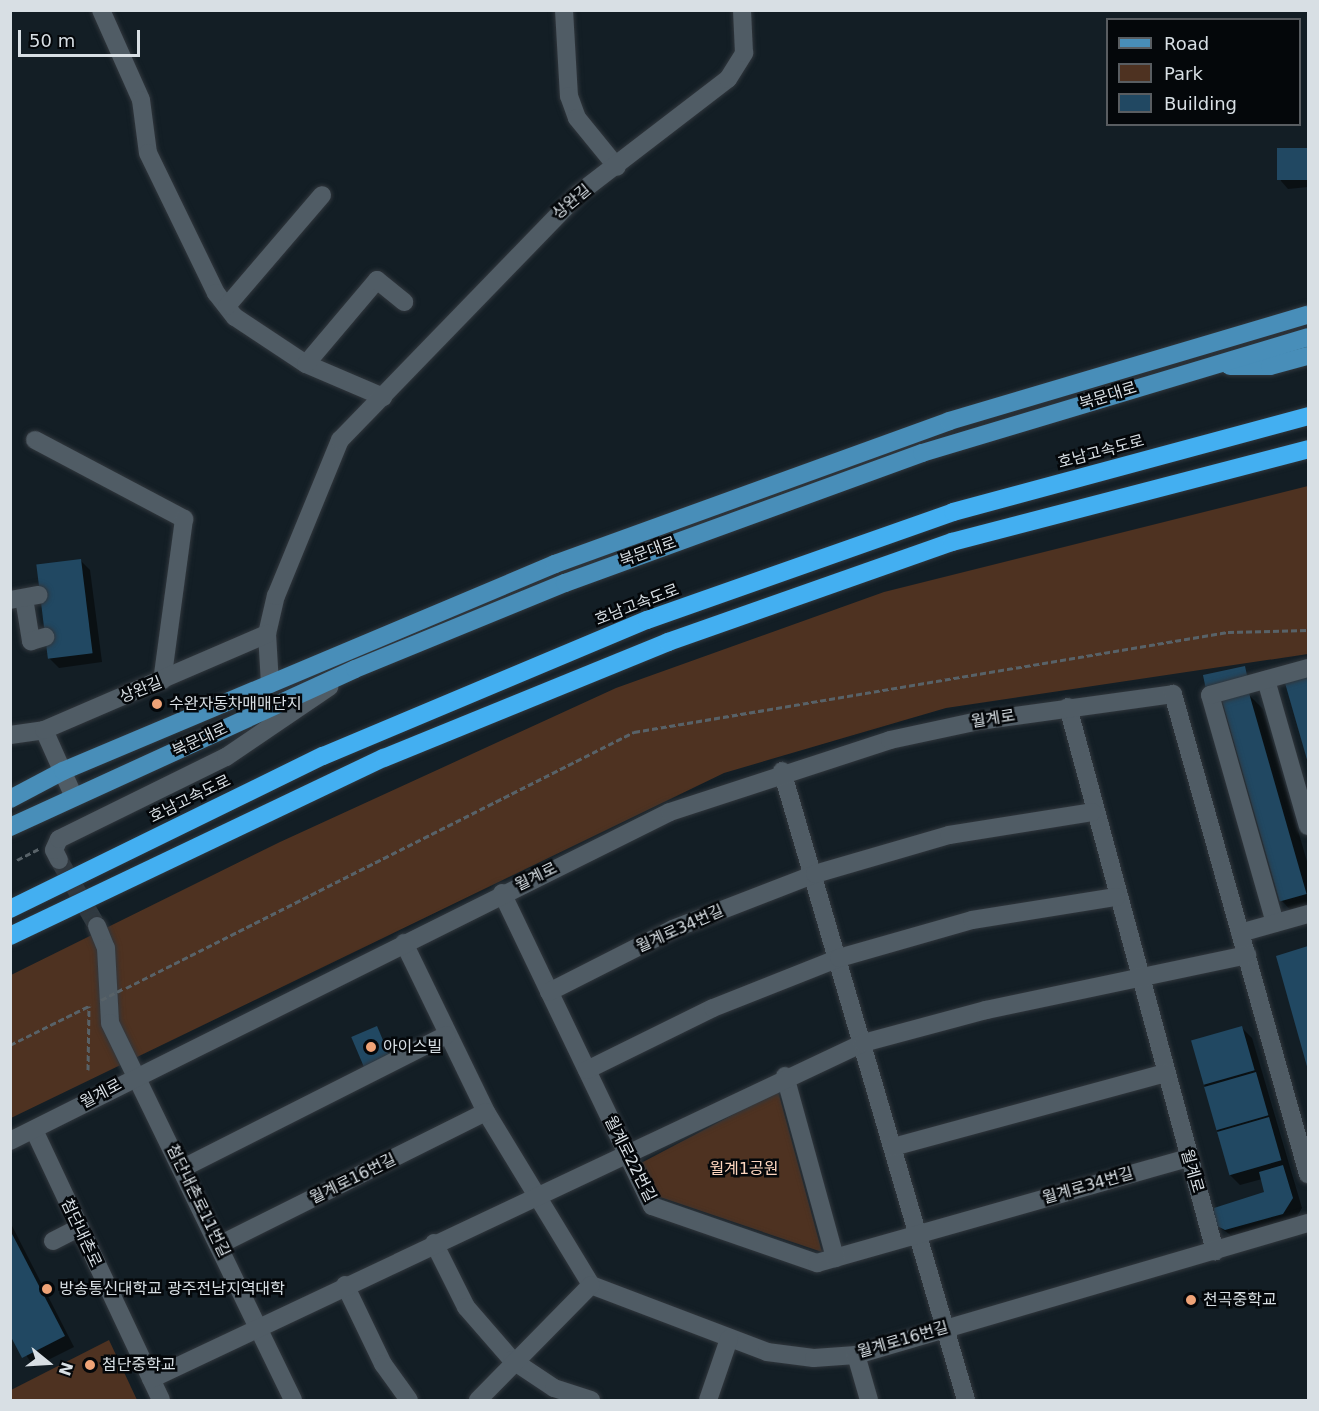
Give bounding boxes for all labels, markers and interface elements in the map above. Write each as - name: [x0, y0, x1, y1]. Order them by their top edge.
- scale bar: [21, 18, 142, 56]
- legend: [1106, 18, 1301, 126]
- text: 50 m: [29, 30, 75, 51]
- text: Road: [1164, 33, 1209, 54]
- text: Park: [1164, 63, 1203, 84]
- text: Building: [1164, 93, 1237, 114]
- street label: 상완길: [549, 180, 595, 224]
- street label: 북문대로: [1077, 378, 1139, 414]
- street label: 호남고속도로: [1056, 431, 1146, 473]
- street label: 북문대로: [617, 533, 679, 571]
- street label: 호남고속도로: [592, 580, 682, 630]
- street label: 상완길: [117, 673, 165, 707]
- place label: 수완자동차매매단지: [169, 694, 301, 714]
- marker: 수완자동차매매단지: [150, 697, 164, 711]
- street label: 월계로: [970, 706, 1016, 732]
- street label: 북문대로: [169, 719, 231, 761]
- street label: 호남고속도로: [146, 771, 234, 827]
- street label: 월계로: [512, 859, 560, 895]
- street label: 월계로34번길: [633, 901, 727, 957]
- place label: 아이스빌: [383, 1037, 442, 1057]
- marker: 아이스빌: [364, 1040, 378, 1054]
- street label: 월계로: [77, 1075, 125, 1113]
- street label: 월계로22번길: [600, 1113, 660, 1205]
- street label: 첨단내촌로11번길: [162, 1141, 234, 1261]
- street label: 월계로: [1177, 1147, 1207, 1195]
- street label: 월계로16번길: [307, 1150, 399, 1208]
- park label: 월계1공원: [709, 1159, 779, 1179]
- street label: 월계로34번길: [1040, 1164, 1136, 1208]
- street label: 첨단내촌로: [57, 1196, 105, 1270]
- place label: 방송통신대학교 광주전남지역대학: [59, 1279, 285, 1299]
- marker: 방송통신대학교 광주전남지역대학: [40, 1282, 54, 1296]
- place label: 천곡중학교: [1203, 1290, 1277, 1310]
- marker: 천곡중학교: [1184, 1293, 1198, 1307]
- street label: 월계로16번길: [855, 1318, 951, 1362]
- north arrow: [18, 1333, 78, 1393]
- place label: 첨단중학교: [102, 1355, 176, 1375]
- marker: 첨단중학교: [83, 1358, 97, 1372]
- text: N: [54, 1359, 77, 1378]

